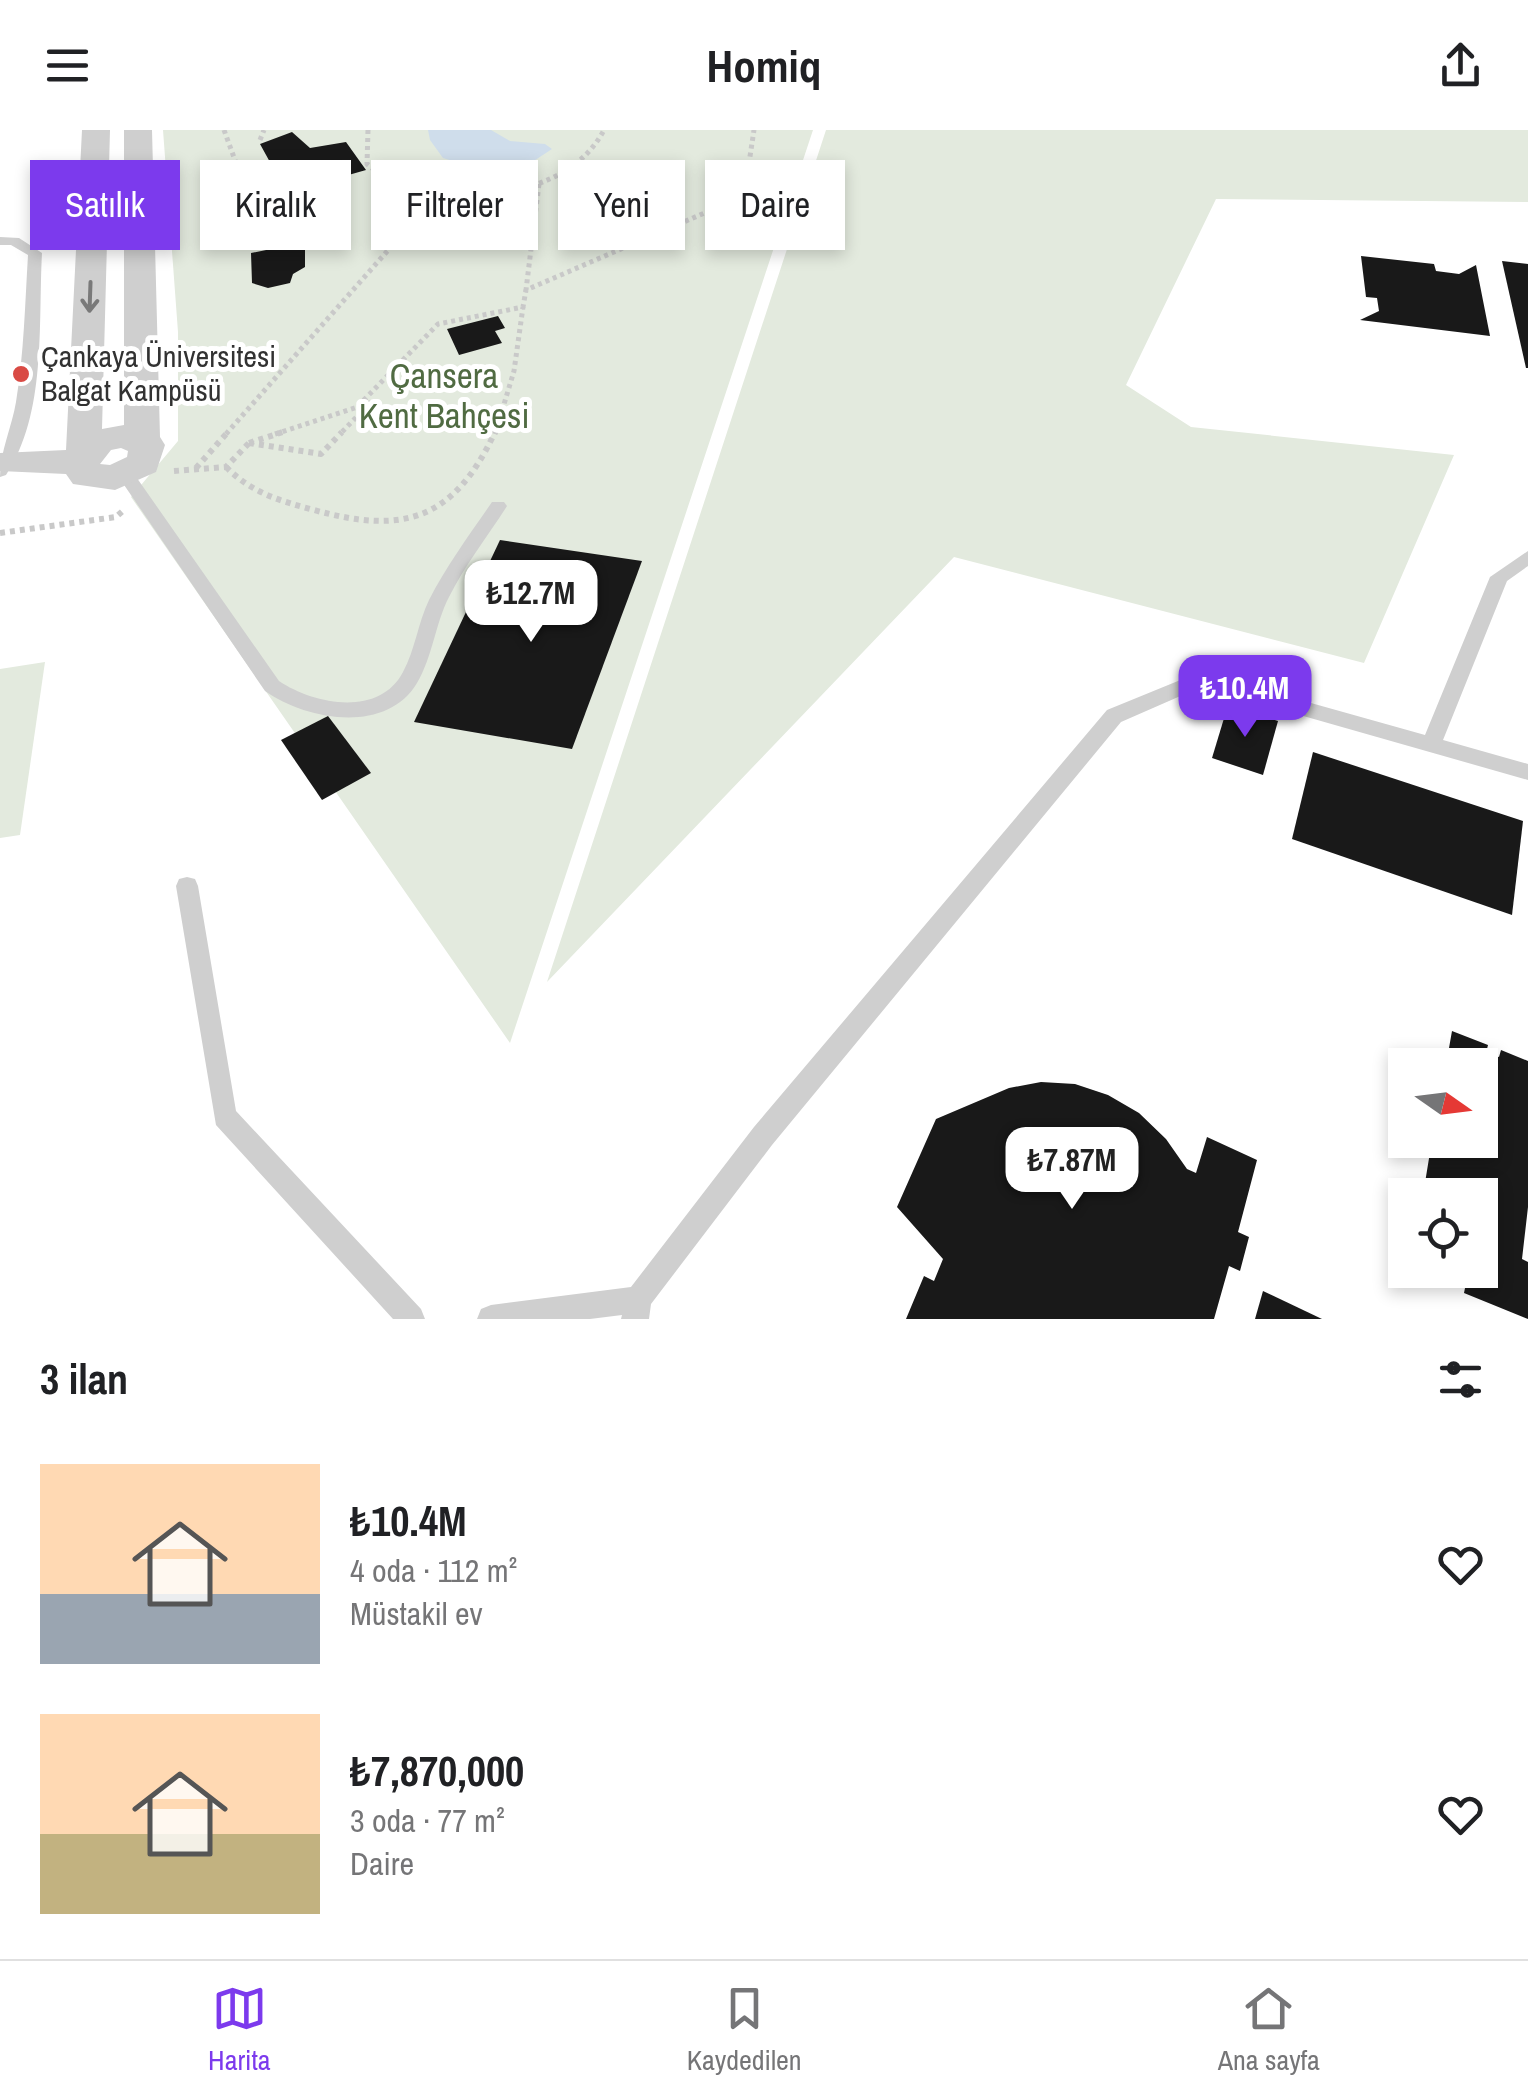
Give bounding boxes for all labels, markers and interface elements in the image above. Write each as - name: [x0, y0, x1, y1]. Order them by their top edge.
- text: Homiq: [707, 35, 821, 96]
- icon: menu: [40, 38, 95, 93]
- icon: share: [1433, 38, 1488, 93]
- chip: Satılık: [30, 160, 180, 250]
- chip: Kiralık: [200, 160, 351, 250]
- chip: Filtreler: [371, 160, 538, 250]
- chip: Yeni: [558, 160, 685, 250]
- chip: Daire: [705, 160, 845, 250]
- one-way arrow: [80, 281, 99, 313]
- place label: Çankaya Üniversitesi Balgat Kampüsü: [41, 336, 276, 410]
- park label: Çansera Kent Bahçesi: [359, 352, 529, 439]
- marker: Çankaya Üniversitesi Balgat Kampüsü: [10, 363, 32, 385]
- pin: ₺12.7M: [450, 560, 612, 645]
- text: ₺12.7M: [487, 571, 575, 614]
- pin: ₺10.4M: [1164, 655, 1326, 740]
- text: ₺10.4M: [1201, 666, 1289, 709]
- north arrow: [1388, 1048, 1498, 1158]
- map controls: [1388, 1048, 1498, 1288]
- pin: ₺7.87M: [991, 1127, 1153, 1212]
- text: ₺7.87M: [1028, 1138, 1116, 1181]
- button: locate: [1388, 1178, 1498, 1288]
- text: 3 ilan: [40, 1351, 128, 1407]
- icon: filters: [1433, 1352, 1488, 1407]
- text: ₺10.4M: [350, 1493, 467, 1549]
- icon: home: [120, 1504, 240, 1624]
- icon: heart: [1433, 1537, 1488, 1592]
- text: 4 oda · 112 m²: [350, 1549, 517, 1592]
- text: Müstakil ev: [350, 1592, 483, 1635]
- text: ₺7,870,000: [350, 1743, 524, 1799]
- icon: home: [120, 1754, 240, 1874]
- icon: heart: [1433, 1787, 1488, 1842]
- text: 3 oda · 77 m²: [350, 1799, 505, 1842]
- text: Daire: [350, 1842, 414, 1885]
- tab: Harita: [208, 1981, 271, 2079]
- tab: Kaydedilen: [687, 1981, 802, 2079]
- tab: Ana sayfa: [1218, 1981, 1320, 2079]

